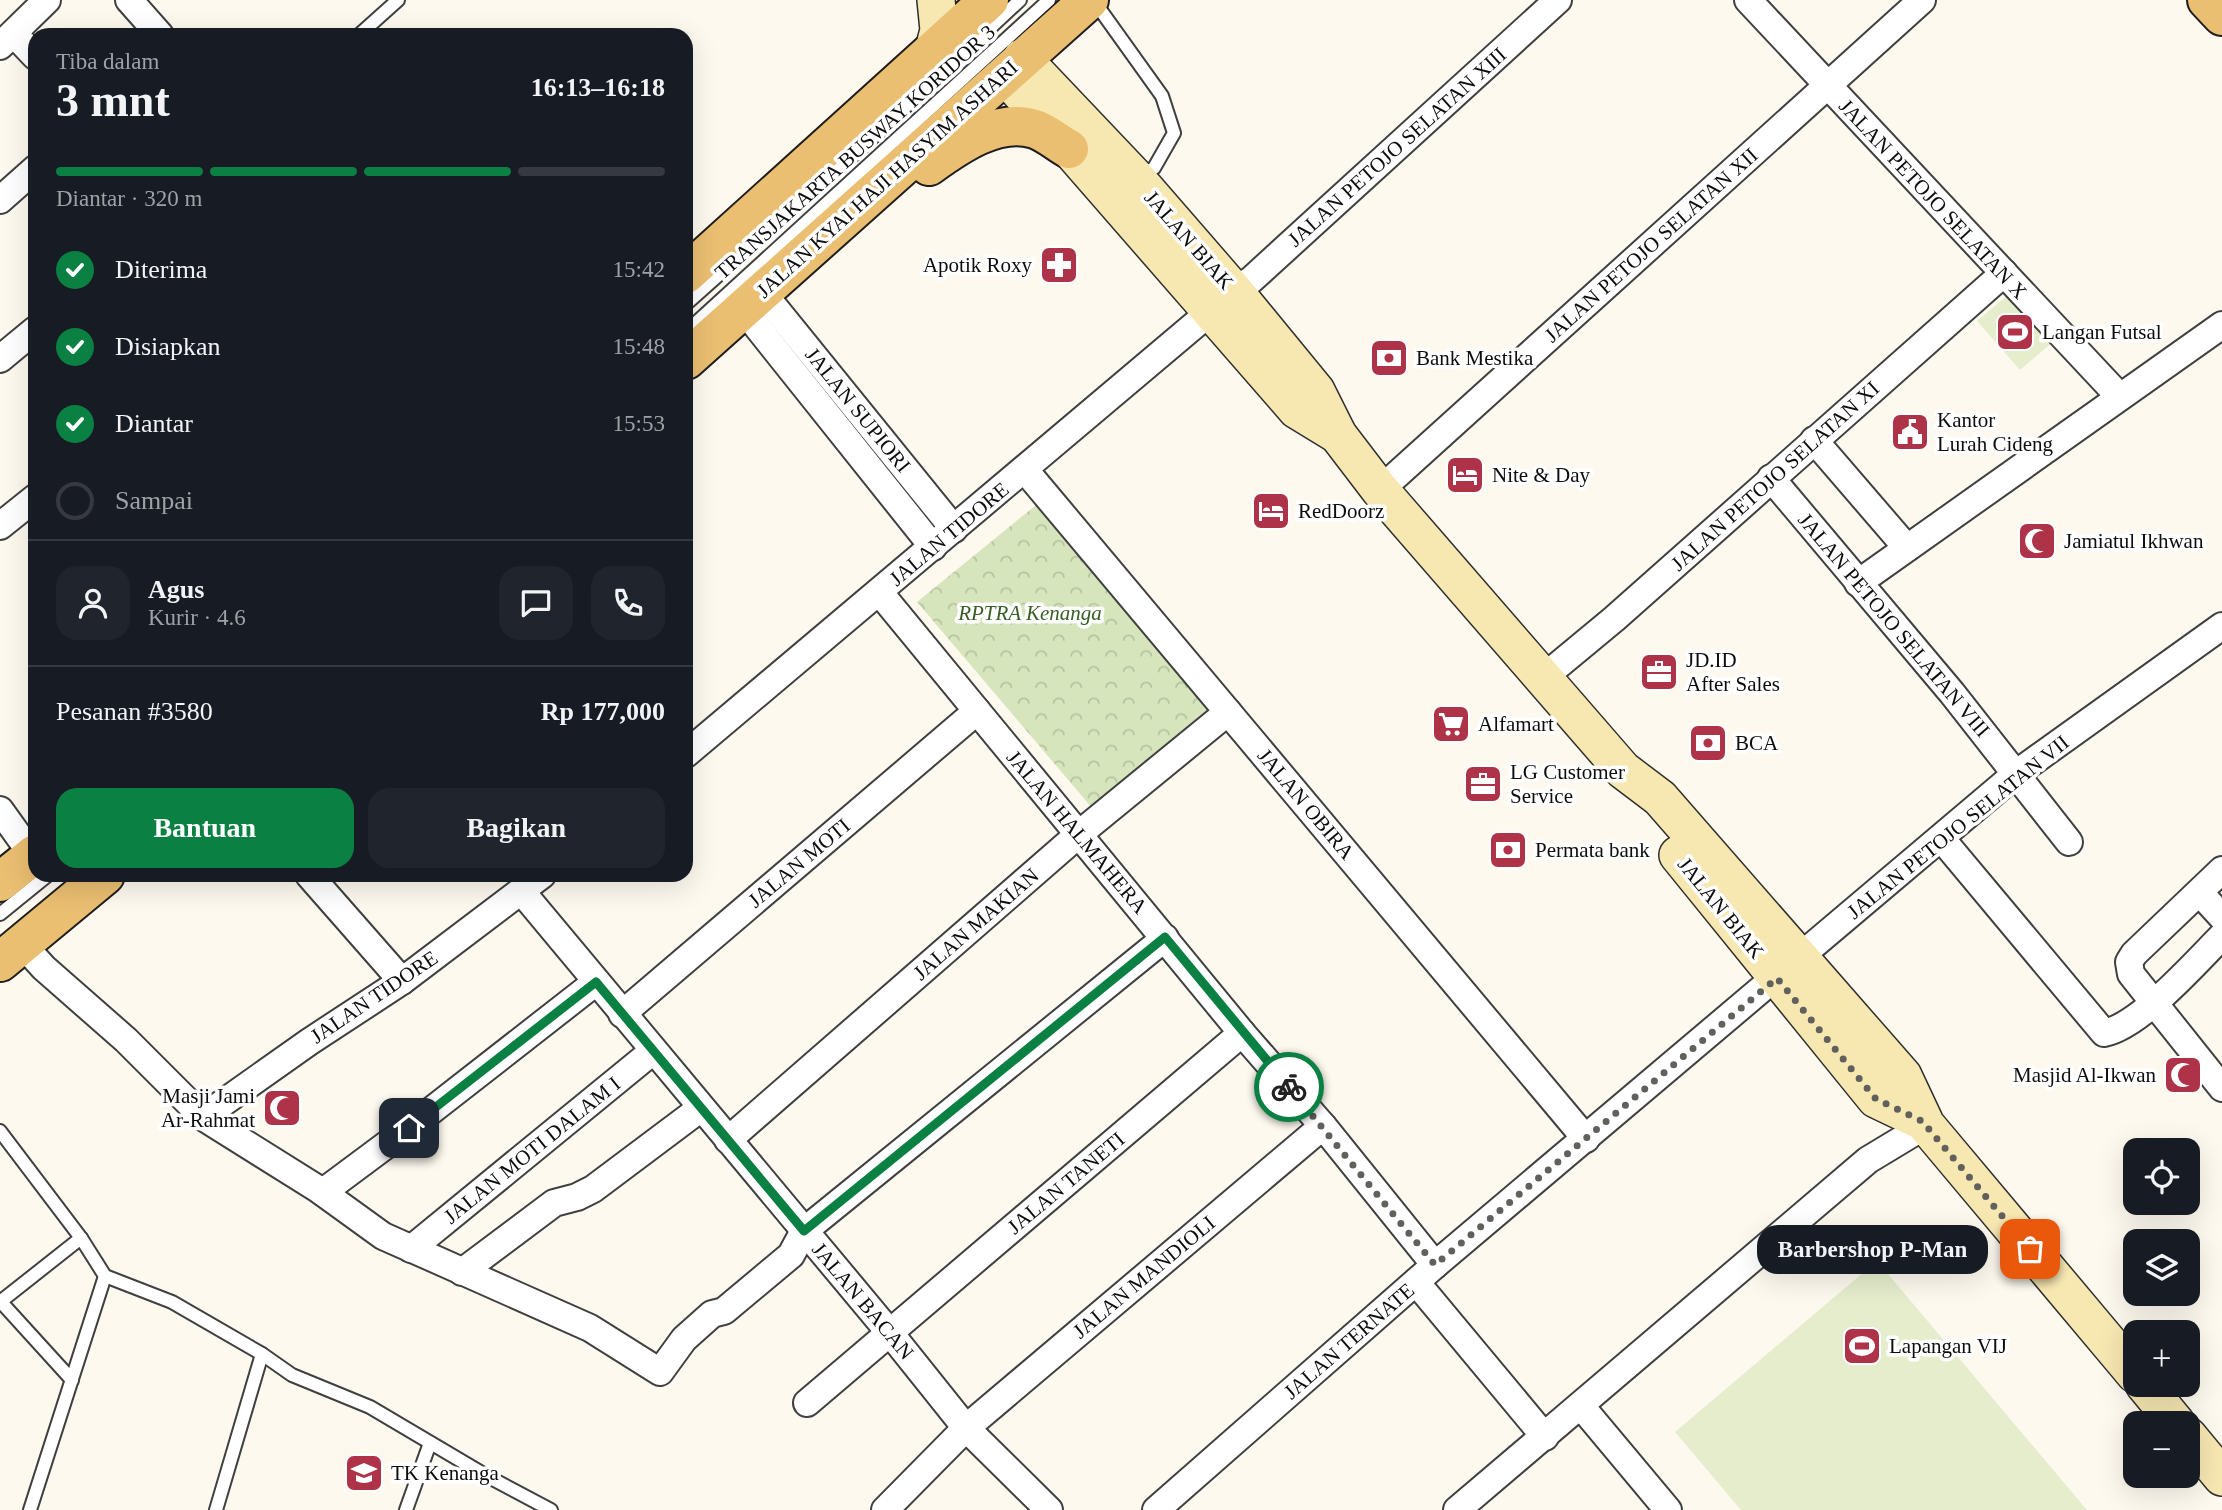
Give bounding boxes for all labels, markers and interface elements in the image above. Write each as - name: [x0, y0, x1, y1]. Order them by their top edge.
- street label: TRANSJAKARTA BUSWAY KORIDOR 3: [710, 20, 1000, 284]
- street label: JALAN PETOJO SELATAN XIII: [1283, 43, 1511, 251]
- text: Tiba dalam: [56, 49, 159, 74]
- street label: JALAN KYAI HAJI HASYIM ASHARI: [752, 55, 1022, 303]
- text: 16:13–16:18: [531, 73, 665, 102]
- text: 3 mnt: [56, 75, 170, 126]
- street label: JALAN PETOJO SELATAN X: [1834, 94, 2032, 304]
- street label: JALAN PETOJO SELATAN XII: [1539, 143, 1763, 347]
- text: Diantar · 320 m: [56, 186, 202, 211]
- street label: JALAN BIAK: [1140, 186, 1238, 294]
- pharmacy icon: Apotik Roxy: [1038, 244, 1080, 286]
- icon: check: [56, 251, 94, 289]
- place label: Apotik Roxy: [923, 253, 1032, 277]
- text: Diterima: [115, 255, 207, 284]
- text: 15:42: [613, 257, 665, 282]
- sports icon: Langan Futsal: [1994, 311, 2036, 353]
- place label: Langan Futsal: [2042, 320, 2162, 344]
- icon: check: [56, 328, 94, 366]
- text: Disiapkan: [115, 332, 220, 361]
- text: 15:48: [613, 334, 665, 359]
- bank icon: Bank Mestika: [1368, 337, 1410, 379]
- street label: JALAN SUPIORI: [800, 343, 916, 477]
- place label: Bank Mestika: [1416, 346, 1534, 370]
- street label: JALAN PETOJO SELATAN XI: [1666, 376, 1884, 576]
- icon: check: [56, 405, 94, 443]
- place label: Kantor Lurah Cideng: [1937, 408, 2054, 456]
- text: Diantar: [115, 409, 193, 438]
- text: 15:53: [613, 411, 665, 436]
- public building icon: Kantor Lurah Cideng: [1889, 411, 1931, 453]
- hotel icon: Nite & Day: [1444, 454, 1486, 496]
- place label: Nite & Day: [1492, 463, 1590, 487]
- street label: JALAN TIDORE: [884, 477, 1014, 591]
- text: Sampai: [115, 486, 193, 515]
- hotel icon: RedDoorz: [1250, 490, 1292, 532]
- place label: RedDoorz: [1298, 499, 1384, 523]
- street label: JALAN PETOJO SELATAN VIII: [1793, 508, 1995, 742]
- mosque icon: Jamiatul Ikhwan: [2016, 520, 2058, 562]
- place label: Jamiatul Ikhwan: [2064, 529, 2204, 553]
- button: person: [56, 566, 130, 640]
- button: chat: [499, 566, 573, 640]
- button: phone: [591, 566, 665, 640]
- text: Agus: [148, 575, 204, 604]
- park label: RPTRA Kenanga: [957, 601, 1102, 625]
- text: Kurir · 4.6: [148, 605, 246, 630]
- place label: JD.ID After Sales: [1686, 648, 1780, 696]
- office icon: JD.ID After Sales: [1638, 651, 1680, 693]
- text: Pesanan #3580: [56, 697, 213, 726]
- text: Rp 177,000: [541, 697, 665, 726]
- supermarket icon: Alfamart: [1430, 703, 1472, 745]
- place label: Alfamart: [1478, 712, 1554, 736]
- bank icon: BCA: [1687, 722, 1729, 764]
- street label: JALAN PETOJO SELATAN VII: [1842, 730, 2074, 924]
- place label: BCA: [1735, 731, 1779, 755]
- street label: JALAN OBIRA: [1253, 744, 1360, 865]
- street label: JALAN HALMAHERA: [1002, 745, 1153, 919]
- place label: LG Customer Service: [1510, 760, 1625, 808]
- office icon: LG Customer Service: [1462, 763, 1504, 805]
- button: Bantuan: [56, 788, 354, 868]
- button: Bagikan: [368, 788, 665, 868]
- street label: JALAN MOTI: [743, 813, 855, 912]
- bank icon: Permata bank: [1487, 829, 1529, 871]
- place label: Permata bank: [1535, 838, 1650, 862]
- street label: JALAN BIAK: [1673, 853, 1769, 963]
- street label: JALAN MAKIAN: [908, 863, 1044, 985]
- street label: JALAN TIDORE: [306, 946, 442, 1048]
- courier: [1254, 1052, 1324, 1122]
- mosque icon: Masjid Al-Ikwan: [2162, 1054, 2204, 1096]
- place label: Masjid Al-Ikwan: [2013, 1063, 2156, 1087]
- icon: bike: [1270, 1068, 1308, 1106]
- street label: JALAN MOTI DALAM I: [439, 1071, 625, 1229]
- place label: Masji Jami Ar-Rahmat: [161, 1084, 255, 1132]
- mosque icon: Masji Jami Ar-Rahmat: [261, 1087, 303, 1129]
- pin: [379, 1098, 439, 1158]
- icon: home: [390, 1109, 428, 1147]
- street label: JALAN TANETI: [1003, 1127, 1129, 1239]
- map controls: [2123, 1138, 2200, 1488]
- button: locate: [2123, 1138, 2200, 1215]
- street label: JALAN MANDIOLI: [1068, 1211, 1220, 1343]
- pin: [2000, 1219, 2060, 1279]
- callout: Barbershop P-Man: [1757, 1224, 1988, 1274]
- button: layers: [2123, 1229, 2200, 1306]
- icon: bag: [2011, 1230, 2049, 1268]
- text: Barbershop P-Man: [1778, 1237, 1967, 1262]
- street label: JALAN BACAN: [807, 1238, 919, 1364]
- street label: JALAN TERNATE: [1279, 1278, 1419, 1404]
- button: +: [2123, 1320, 2200, 1397]
- sports icon: Lapangan VIJ: [1841, 1325, 1883, 1367]
- place label: Lapangan VIJ: [1889, 1334, 2007, 1358]
- button: −: [2123, 1411, 2200, 1488]
- school or university icon: TK Kenanga: [343, 1452, 385, 1494]
- place label: TK Kenanga: [391, 1461, 500, 1485]

